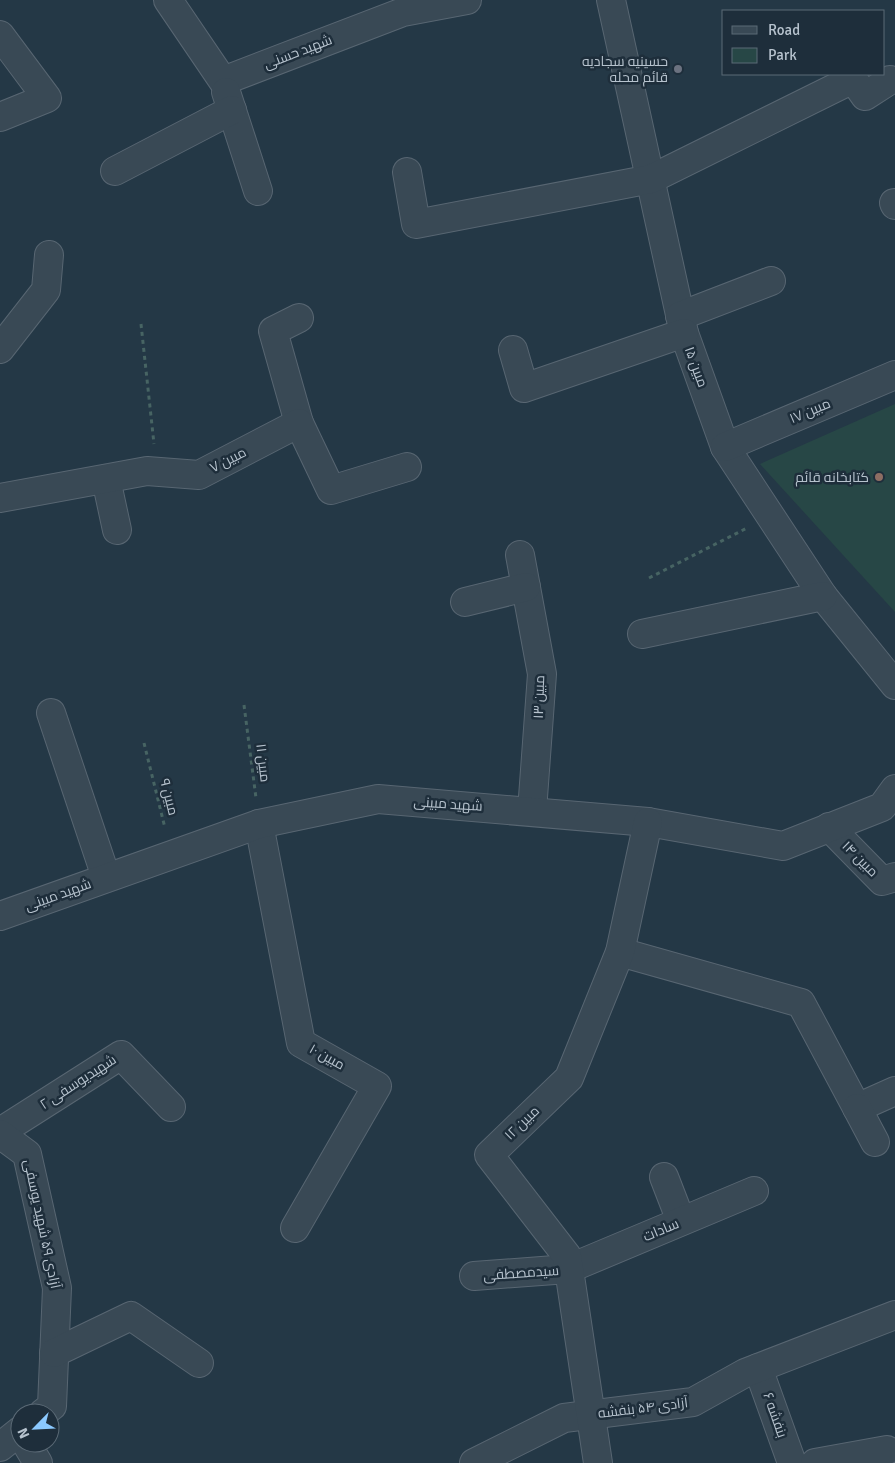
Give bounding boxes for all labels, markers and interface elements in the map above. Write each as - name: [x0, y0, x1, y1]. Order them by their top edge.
- legend: [722, 10, 885, 75]
- text: Road: [768, 21, 800, 39]
- street label: شهید حسنی: [261, 31, 335, 73]
- text: Park: [768, 46, 797, 64]
- place label: حسینیه سجادیه قائم محله: [582, 53, 668, 87]
- marker: حسینیه سجادیه قائم محله: [672, 63, 684, 75]
- street label: مبین ۱۵: [681, 344, 711, 390]
- street label: مبین ۱۷: [787, 395, 833, 427]
- street label: مبین ۷: [207, 444, 249, 476]
- place label: کتابخانه قائم: [795, 469, 869, 487]
- marker: کتابخانه قائم: [873, 471, 885, 483]
- street label: مبین ۱۳: [530, 675, 548, 719]
- street label: مبین ۱۱: [252, 743, 274, 783]
- street label: مبین ۹: [156, 777, 182, 817]
- street label: شهید مبینی: [413, 793, 483, 815]
- street label: مبین ۱۴: [839, 838, 881, 880]
- street label: شهید مبینی: [23, 875, 93, 915]
- street label: مبین ۱۰: [306, 1040, 348, 1074]
- street label: شهیدیوسفی ۲: [37, 1051, 119, 1113]
- street label: مبین ۱۲: [501, 1102, 543, 1144]
- street label: آزادی ۵۹ شهید یوسفی: [20, 1158, 64, 1290]
- street label: سادات: [641, 1215, 681, 1245]
- street label: سیدمصطفی: [483, 1262, 559, 1284]
- street label: بنفشه ۶: [759, 1390, 791, 1440]
- street label: آزادی ۵۴ بنفشه: [597, 1394, 689, 1422]
- north arrow: [10, 1403, 60, 1453]
- text: N: [14, 1425, 33, 1441]

